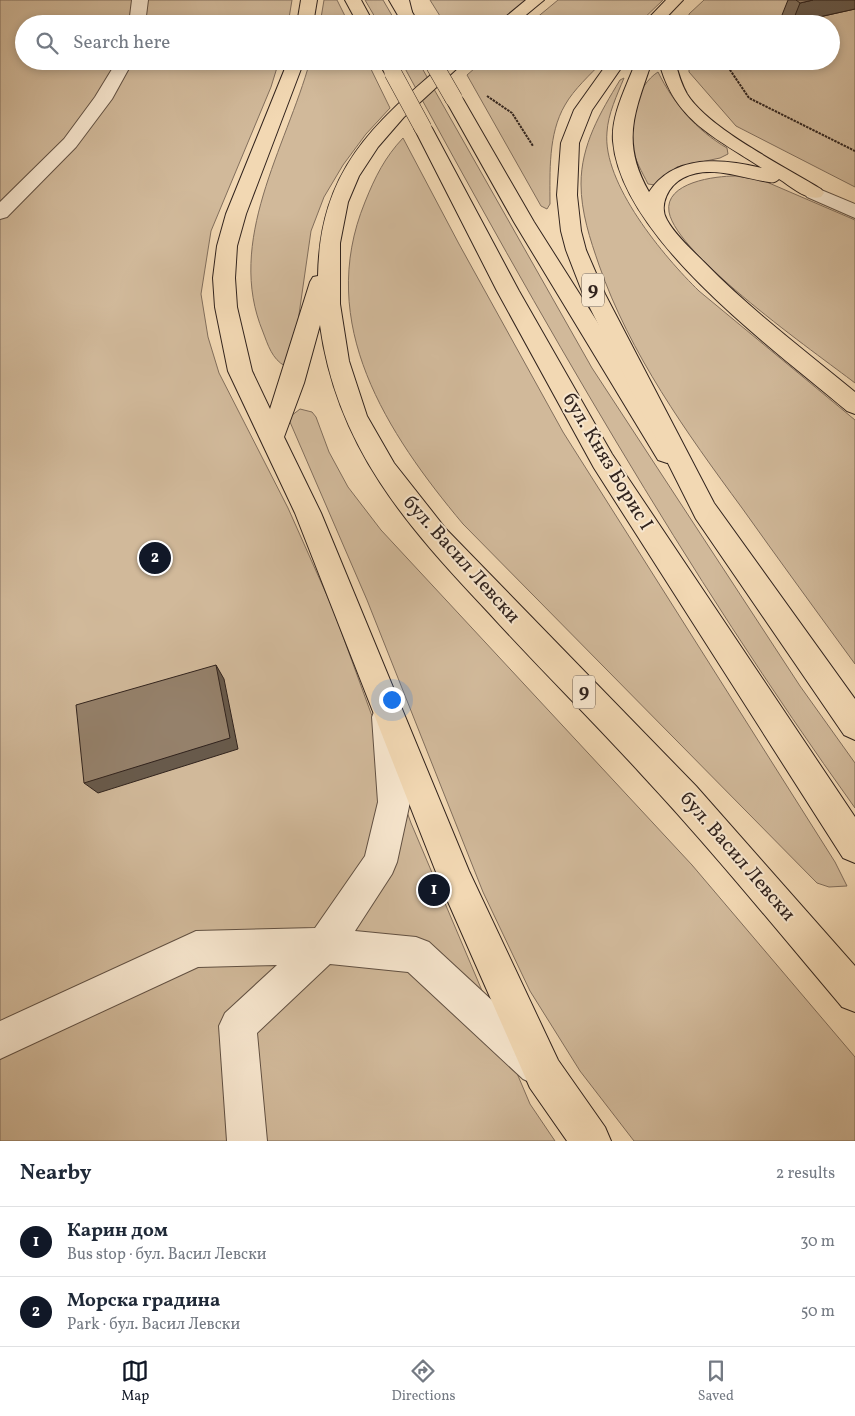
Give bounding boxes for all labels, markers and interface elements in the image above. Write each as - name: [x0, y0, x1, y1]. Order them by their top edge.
- search box: [15, 15, 840, 70]
- icon: search: [33, 29, 61, 57]
- text: Search here: [73, 30, 170, 56]
- road number: 9: [582, 274, 604, 306]
- street label: бул. Княз Борис I: [555, 388, 659, 536]
- street label: бул. Васил Левски: [396, 490, 526, 630]
- pin: 2: [139, 539, 171, 577]
- road number: 9: [573, 676, 595, 709]
- your location: [379, 687, 405, 713]
- street label: бул. Васил Левски: [673, 786, 801, 928]
- pin: 1: [418, 871, 450, 909]
- text: Nearby: [20, 1159, 91, 1188]
- text: 2 results: [776, 1163, 835, 1185]
- text: Карин дом: [67, 1218, 168, 1244]
- text: 1: [33, 1231, 39, 1253]
- text: 30 m: [800, 1231, 835, 1253]
- text: Bus stop · бул. Васил Левски: [67, 1244, 266, 1266]
- text: Морска градина: [67, 1288, 220, 1314]
- text: 2: [32, 1301, 40, 1323]
- text: 50 m: [801, 1301, 835, 1323]
- text: Park · бул. Васил Левски: [67, 1314, 240, 1336]
- tab: Map: [121, 1357, 149, 1406]
- tab: Directions: [391, 1357, 456, 1406]
- tab: Saved: [698, 1357, 734, 1406]

